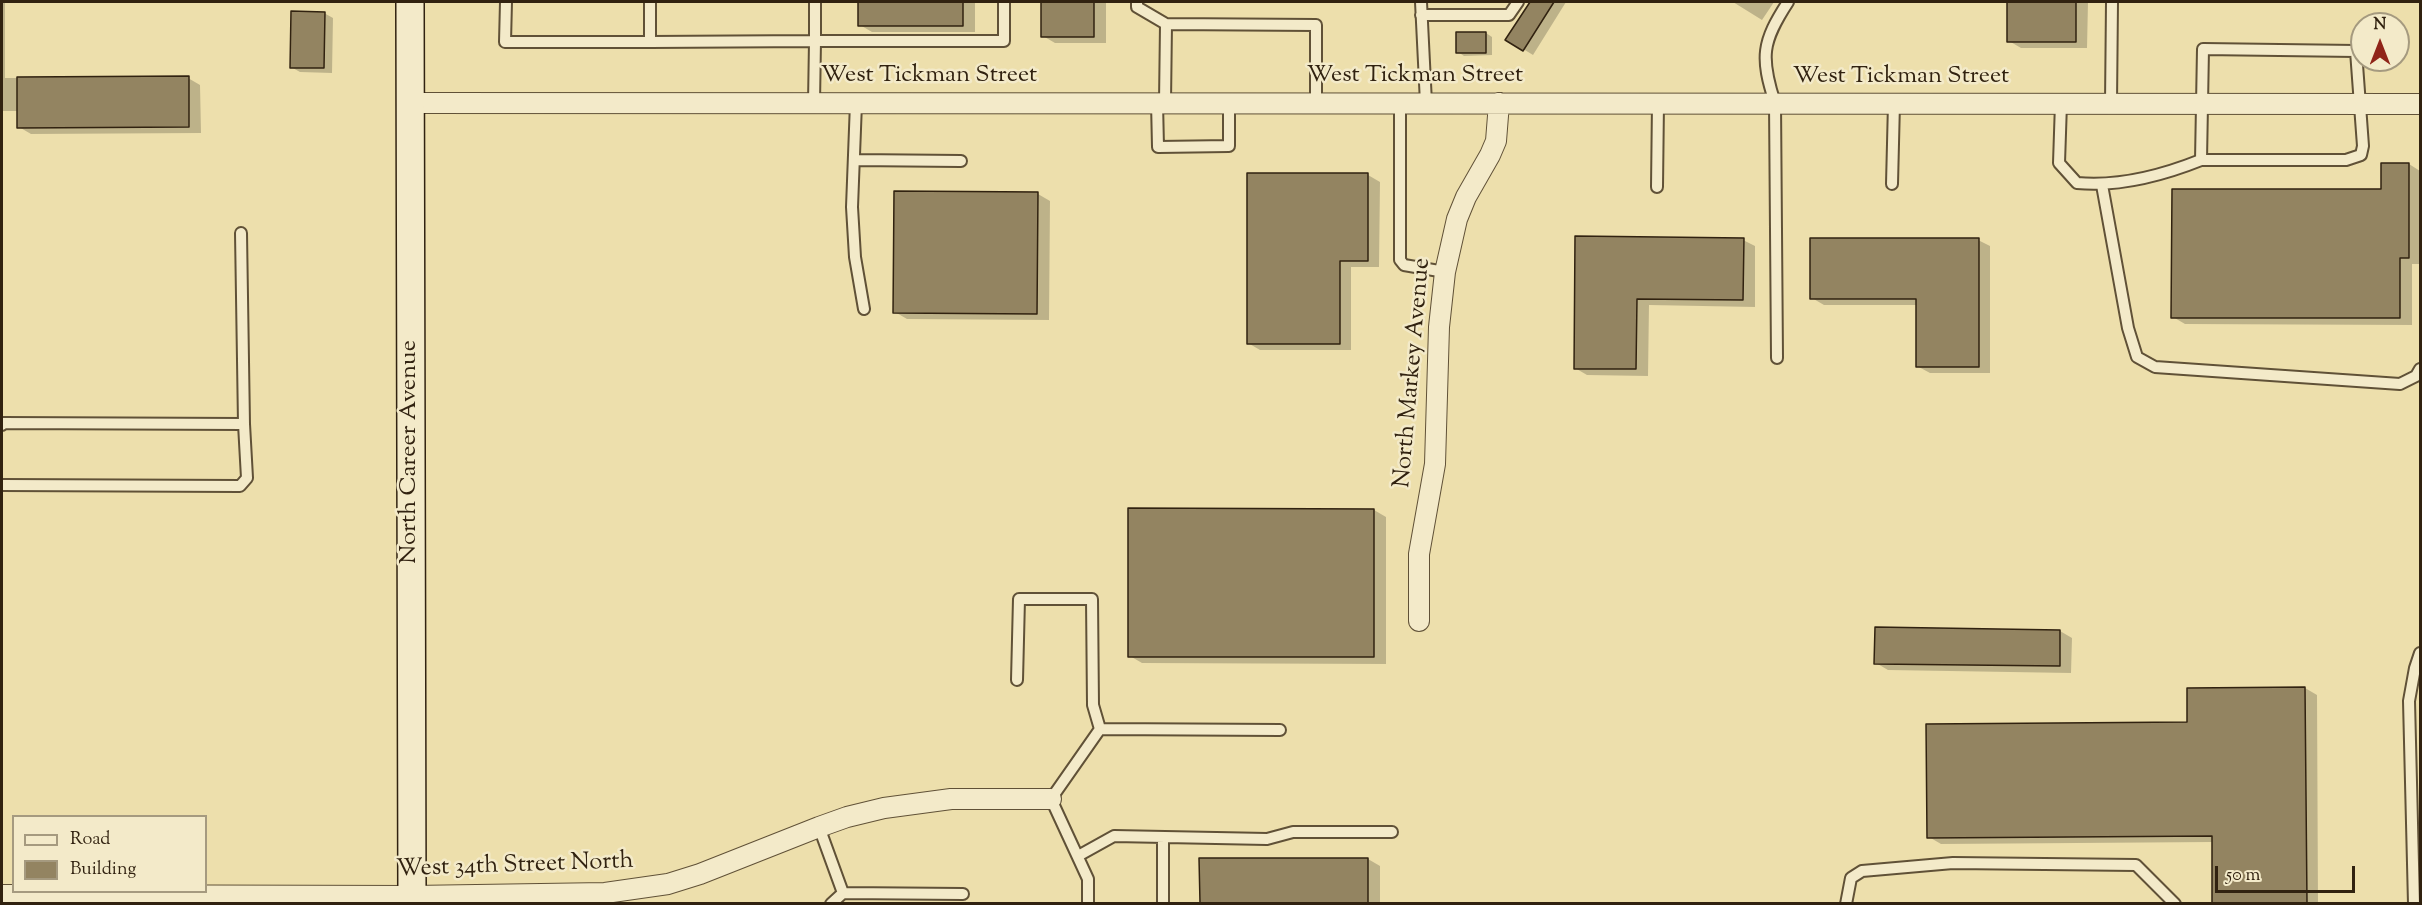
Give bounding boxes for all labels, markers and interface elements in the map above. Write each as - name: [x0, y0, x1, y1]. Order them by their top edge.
- north arrow: [2350, 12, 2410, 72]
- text: N: [2374, 14, 2386, 37]
- street label: West Tickman Street: [821, 63, 1037, 91]
- street label: West Tickman Street: [1307, 63, 1523, 91]
- street label: West Tickman Street: [1793, 64, 2009, 92]
- street label: North Markey Avenue: [1390, 257, 1438, 489]
- street label: North Career Avenue: [397, 340, 425, 564]
- legend: [12, 815, 207, 893]
- text: Road: [70, 827, 110, 853]
- street label: West 34th Street North: [396, 848, 634, 886]
- scale bar: [2218, 854, 2358, 892]
- text: Building: [70, 857, 136, 883]
- text: 50 m: [2226, 863, 2260, 889]

